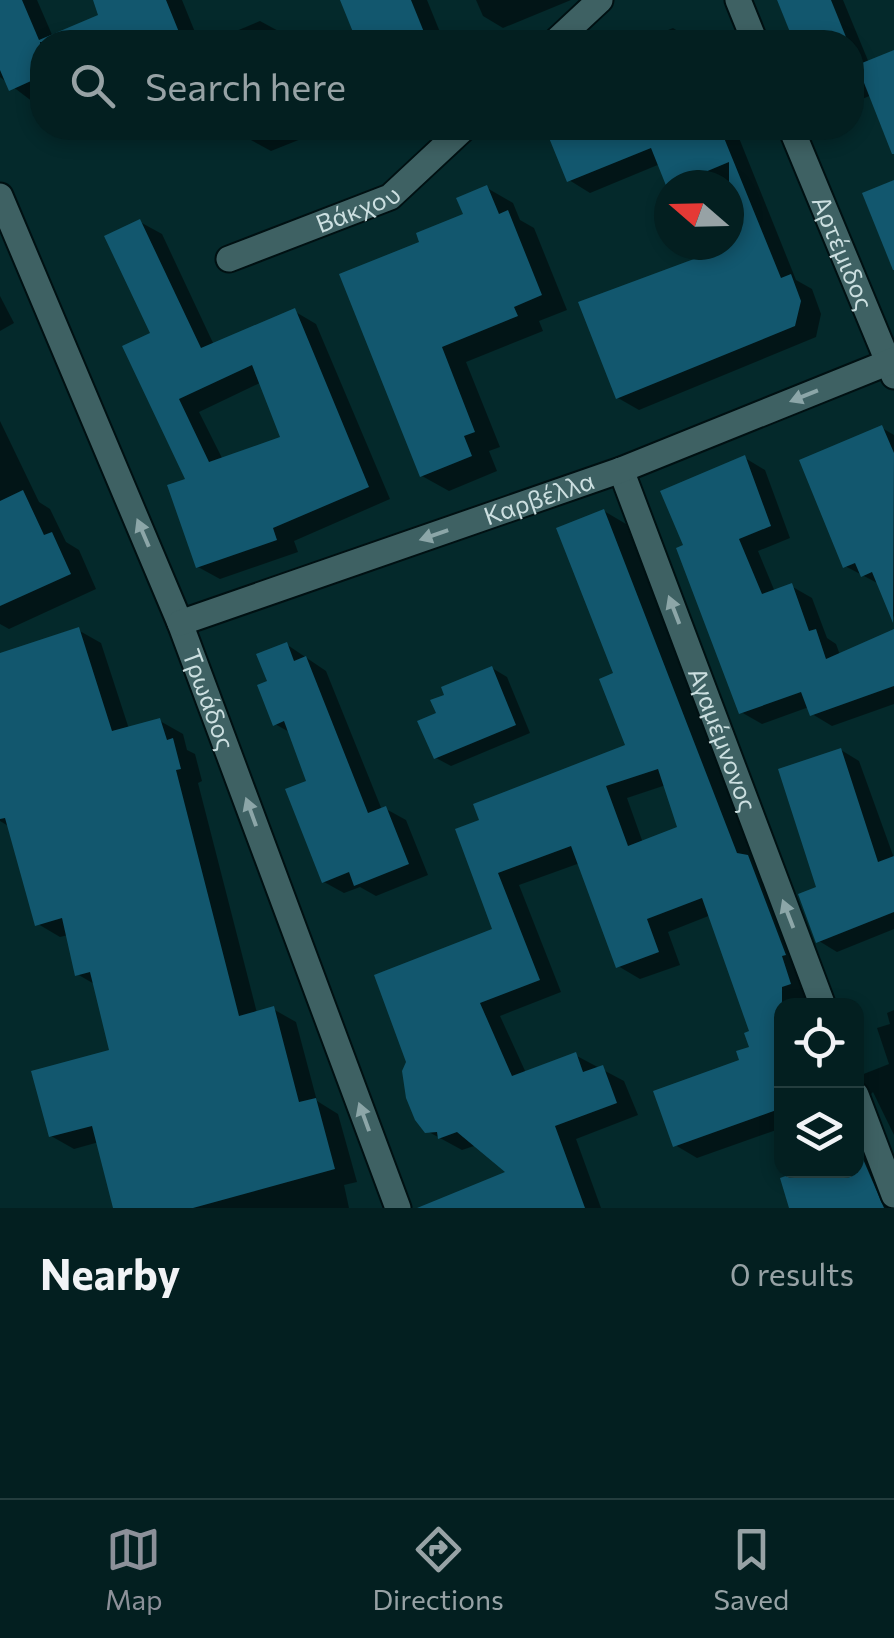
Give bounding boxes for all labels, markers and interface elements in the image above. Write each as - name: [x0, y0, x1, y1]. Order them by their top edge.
- search box: [30, 30, 864, 140]
- icon: search: [65, 58, 120, 113]
- text: Search here: [145, 62, 346, 109]
- north arrow: [654, 170, 744, 260]
- street label: Βάκχου: [311, 179, 406, 238]
- street label: Αρτέμιδος: [807, 191, 881, 314]
- one-way arrow: [788, 389, 818, 405]
- street label: Καρβέλλα: [479, 464, 598, 531]
- one-way arrow: [134, 518, 150, 548]
- one-way arrow: [419, 529, 449, 544]
- one-way arrow: [666, 595, 681, 625]
- street label: Τρωάδος: [177, 645, 242, 754]
- street label: Αγαμέμνονος: [683, 663, 764, 815]
- one-way arrow: [242, 797, 258, 827]
- one-way arrow: [780, 899, 796, 929]
- map controls: [774, 998, 864, 1178]
- button: locate: [774, 998, 864, 1088]
- button: layers: [774, 1088, 864, 1178]
- one-way arrow: [356, 1101, 371, 1131]
- text: Nearby: [40, 1247, 180, 1299]
- text: 0 results: [730, 1253, 854, 1293]
- tab: Map: [105, 1522, 163, 1616]
- tab: Directions: [372, 1522, 504, 1616]
- tab: Saved: [714, 1522, 789, 1616]

